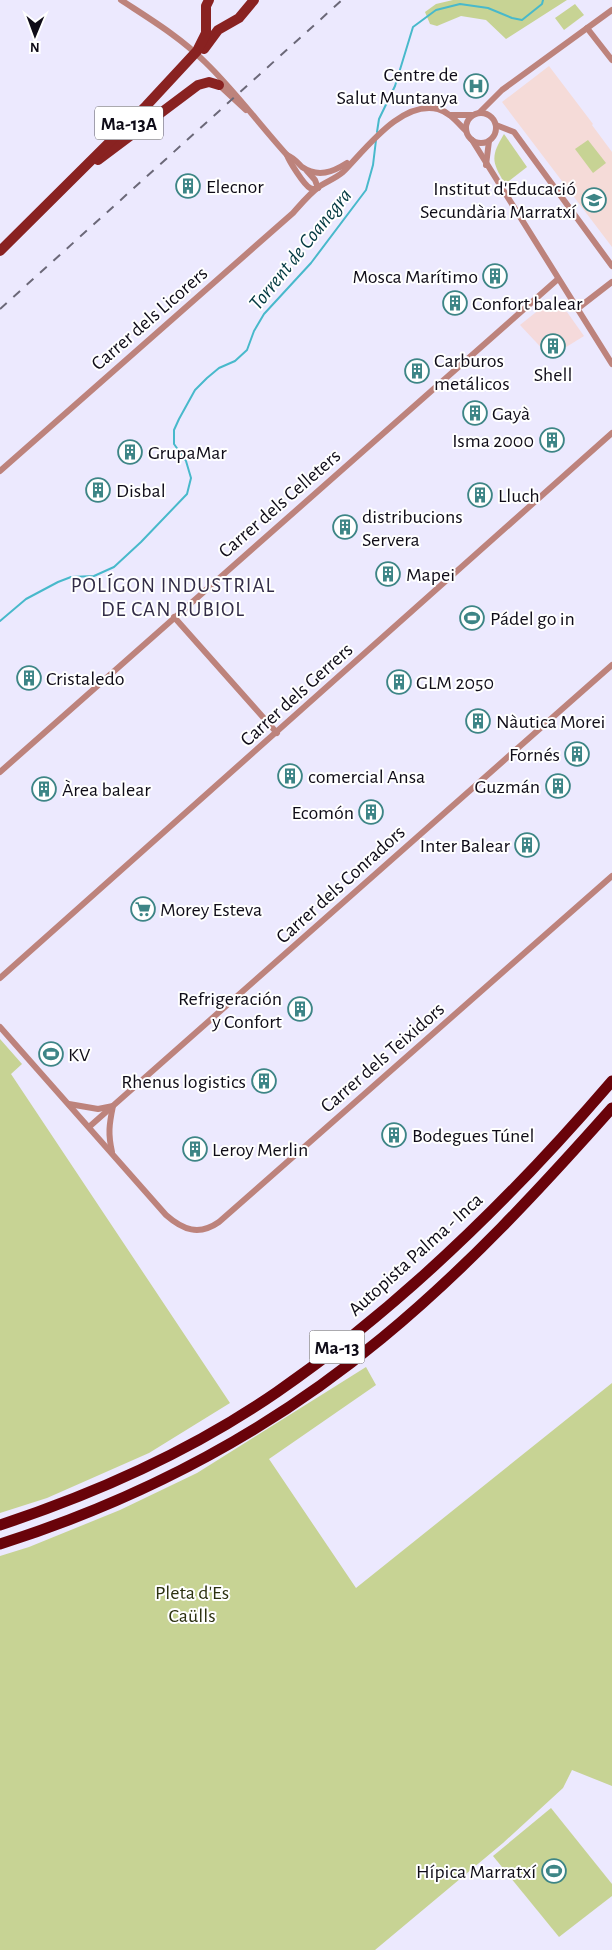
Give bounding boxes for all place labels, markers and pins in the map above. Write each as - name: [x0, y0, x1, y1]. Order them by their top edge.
- place label: Centre de Salut Muntanya: [336, 65, 458, 108]
- hospital icon: Centre de Salut Muntanya: [463, 73, 489, 99]
- building icon: Elecnor: [175, 173, 201, 199]
- place label: Elecnor: [206, 177, 264, 197]
- place label: Institut d'Educació Secundària Marratxí: [420, 179, 576, 222]
- school or university icon: Institut d'Educació Secundària Marratxí: [581, 187, 607, 213]
- building icon: Mosca Marítimo: [482, 263, 508, 289]
- place label: Mosca Marítimo: [352, 267, 478, 287]
- building icon: Confort balear: [442, 290, 468, 316]
- place label: Confort balear: [472, 294, 583, 314]
- building icon: Shell: [540, 333, 566, 359]
- place label: Carburos metálicos: [434, 351, 510, 394]
- building icon: Carburos metálicos: [404, 358, 430, 384]
- place label: Shell: [534, 365, 572, 385]
- building icon: Gayà: [462, 400, 488, 426]
- place label: Gayà: [492, 404, 530, 424]
- building icon: Isma 2000: [539, 427, 565, 453]
- place label: Isma 2000: [452, 431, 534, 451]
- building icon: GrupaMar: [117, 439, 143, 465]
- place label: GrupaMar: [148, 443, 227, 463]
- building icon: Disbal: [85, 477, 111, 503]
- place label: Disbal: [116, 481, 166, 501]
- building icon: Lluch: [467, 482, 493, 508]
- place label: Lluch: [498, 486, 540, 506]
- place label: distribucions Servera: [362, 507, 463, 550]
- building icon: distribucions Servera: [332, 514, 358, 540]
- building icon: Mapei: [375, 561, 401, 587]
- place label: Mapei: [406, 565, 455, 585]
- sports icon: Pádel go in: [459, 605, 485, 631]
- place label: Pádel go in: [490, 609, 575, 629]
- building icon: Cristaledo: [16, 665, 42, 691]
- place label: Cristaledo: [46, 669, 125, 689]
- building icon: GLM 2050: [386, 669, 412, 695]
- place label: GLM 2050: [416, 673, 494, 693]
- building icon: Nàutica Morei: [465, 708, 491, 734]
- place label: Nàutica Morei: [496, 712, 605, 732]
- building icon: Fornés: [564, 741, 590, 767]
- place label: Fornés: [509, 745, 560, 765]
- building icon: comercial Ansa: [277, 763, 303, 789]
- place label: comercial Ansa: [308, 767, 425, 787]
- building icon: Guzmán: [545, 773, 571, 799]
- building icon: Àrea balear: [31, 776, 57, 802]
- place label: Guzmán: [475, 777, 540, 797]
- place label: Àrea balear: [62, 779, 151, 800]
- building icon: Ecomón: [358, 799, 384, 825]
- place label: Ecomón: [292, 803, 354, 823]
- building icon: Inter Balear: [514, 832, 540, 858]
- place label: Inter Balear: [420, 836, 511, 856]
- supermarket icon: Morey Esteva: [130, 896, 156, 922]
- place label: Morey Esteva: [160, 900, 262, 920]
- place label: Refrigeración y Confort: [178, 989, 283, 1032]
- building icon: Refrigeración y Confort: [287, 996, 313, 1022]
- sports icon: KV: [38, 1041, 64, 1067]
- place label: KV: [68, 1045, 91, 1065]
- building icon: Rhenus logistics: [251, 1068, 277, 1094]
- place label: Rhenus logistics: [121, 1072, 246, 1092]
- building icon: Bodegues Túnel: [381, 1122, 407, 1148]
- place label: Bodegues Túnel: [412, 1126, 534, 1146]
- building icon: Leroy Merlin: [182, 1136, 208, 1162]
- place label: Leroy Merlin: [212, 1140, 308, 1160]
- sports icon: Hípica Marratxí: [541, 1858, 567, 1884]
- place label: Hípica Marratxí: [416, 1862, 536, 1882]

